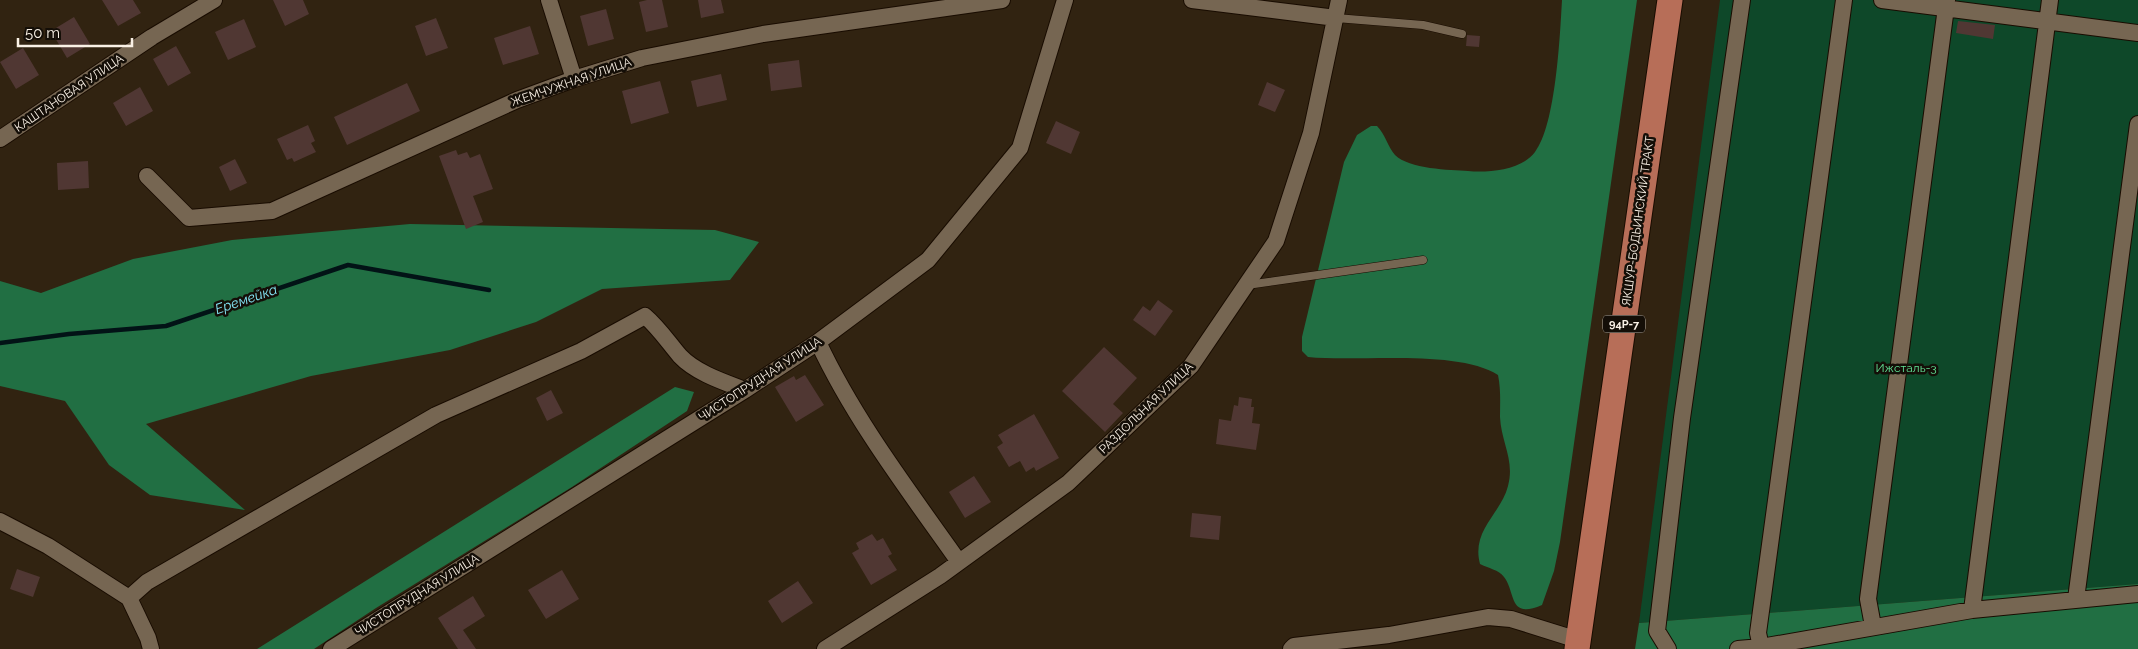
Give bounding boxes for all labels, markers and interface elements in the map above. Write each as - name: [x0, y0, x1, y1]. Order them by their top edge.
- scale bar: [18, 15, 131, 47]
- text: 50 m: [25, 24, 60, 42]
- street label: КАШТАНОВАЯ УЛИЦА: [12, 51, 126, 135]
- street label: ЖЕМЧУЖНАЯ УЛИЦА: [509, 55, 633, 109]
- street label: ЯКШУР-БОДЬИНСКИЙ ТРАКТ: [1619, 134, 1657, 307]
- water label: Еремейка: [213, 281, 279, 317]
- road number: 94Р-7: [1603, 316, 1645, 332]
- street label: ЧИСТОПРУДНАЯ УЛИЦА: [696, 334, 824, 424]
- street label: РАЗДОЛЬНАЯ УЛИЦА: [1096, 359, 1196, 457]
- park label: Ижсталь-3: [1875, 361, 1937, 375]
- street label: ЧИСТОПРУДНАЯ УЛИЦА: [353, 551, 481, 639]

